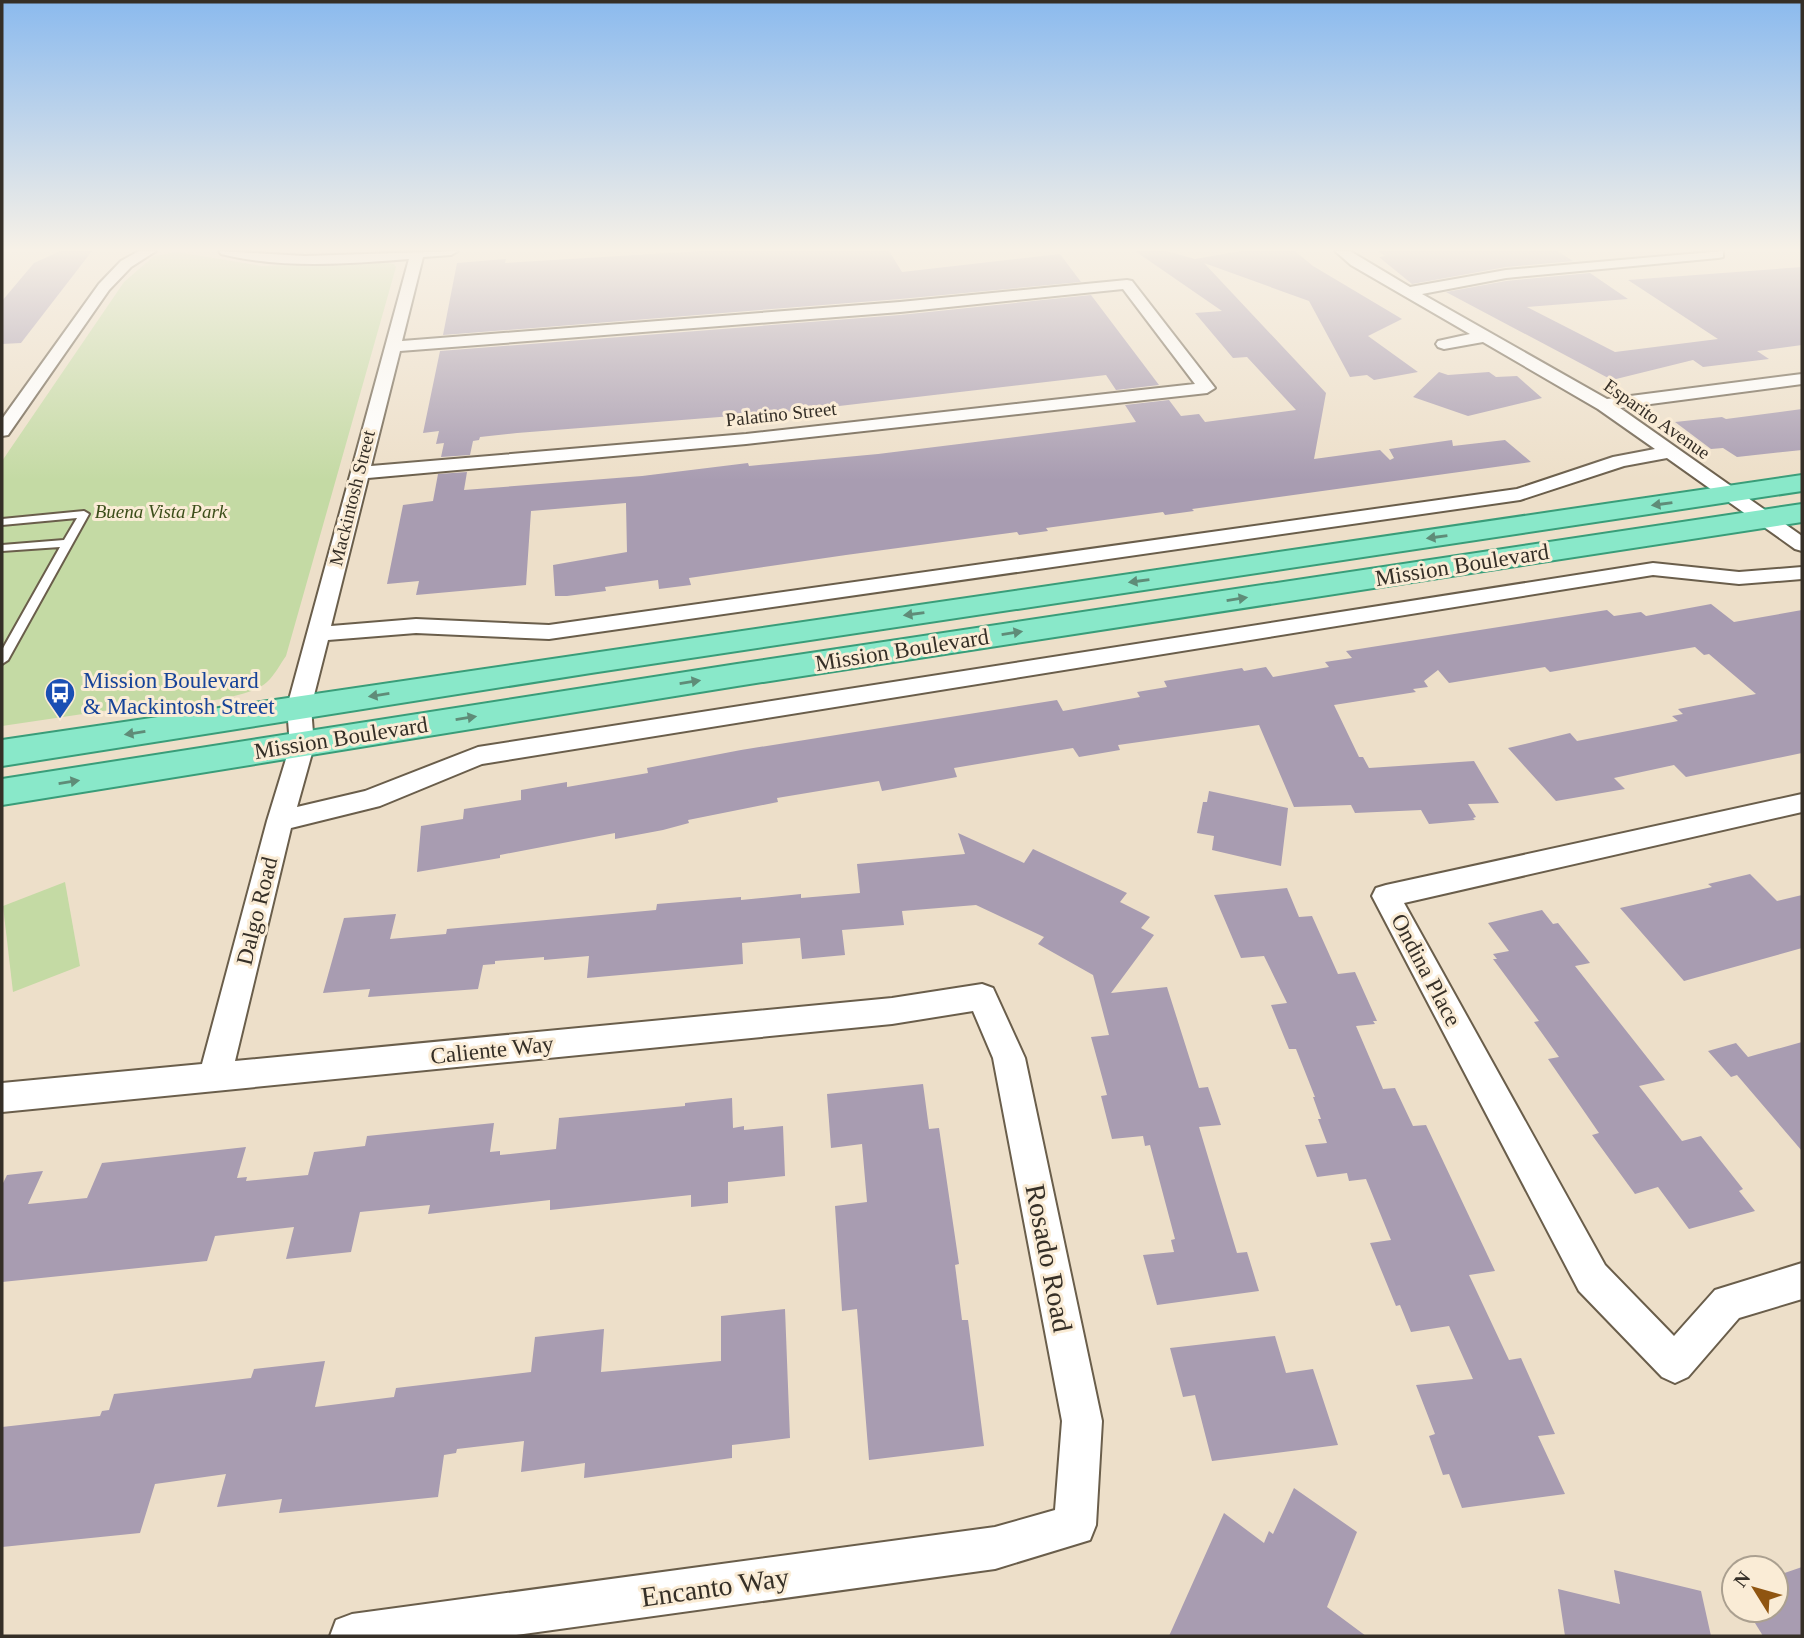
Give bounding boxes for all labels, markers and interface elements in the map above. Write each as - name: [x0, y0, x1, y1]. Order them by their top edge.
- street label: Esparito Avenue: [1600, 375, 1714, 463]
- street label: Palatino Street: [725, 398, 838, 430]
- street label: Mackintosh Street: [325, 427, 379, 568]
- one-way arrow: [1651, 499, 1673, 510]
- park label: Buena Vista Park: [95, 501, 228, 522]
- one-way arrow: [1425, 532, 1447, 543]
- street label: Mission Boulevard: [1373, 539, 1551, 591]
- one-way arrow: [1128, 576, 1150, 587]
- one-way arrow: [1226, 593, 1248, 604]
- one-way arrow: [903, 609, 925, 620]
- street label: Mission Boulevard: [813, 624, 991, 676]
- one-way arrow: [1001, 627, 1023, 638]
- place label: Mission Boulevard & Mackintosh Street: [83, 668, 275, 719]
- bus stop icon: Mission Boulevard & Mackintosh Street: [43, 676, 77, 720]
- one-way arrow: [679, 676, 701, 687]
- one-way arrow: [368, 690, 390, 701]
- street label: Mission Boulevard: [252, 712, 430, 764]
- one-way arrow: [455, 712, 477, 723]
- one-way arrow: [124, 728, 146, 739]
- one-way arrow: [58, 776, 80, 787]
- street label: Dalgo Road: [232, 854, 283, 968]
- street label: Ondina Place: [1386, 910, 1466, 1030]
- street label: Caliente Way: [429, 1031, 555, 1069]
- street label: Rosado Road: [1019, 1181, 1079, 1335]
- north arrow: [1720, 1554, 1790, 1624]
- street label: Encanto Way: [639, 1561, 791, 1613]
- text: N: [1729, 1567, 1755, 1591]

